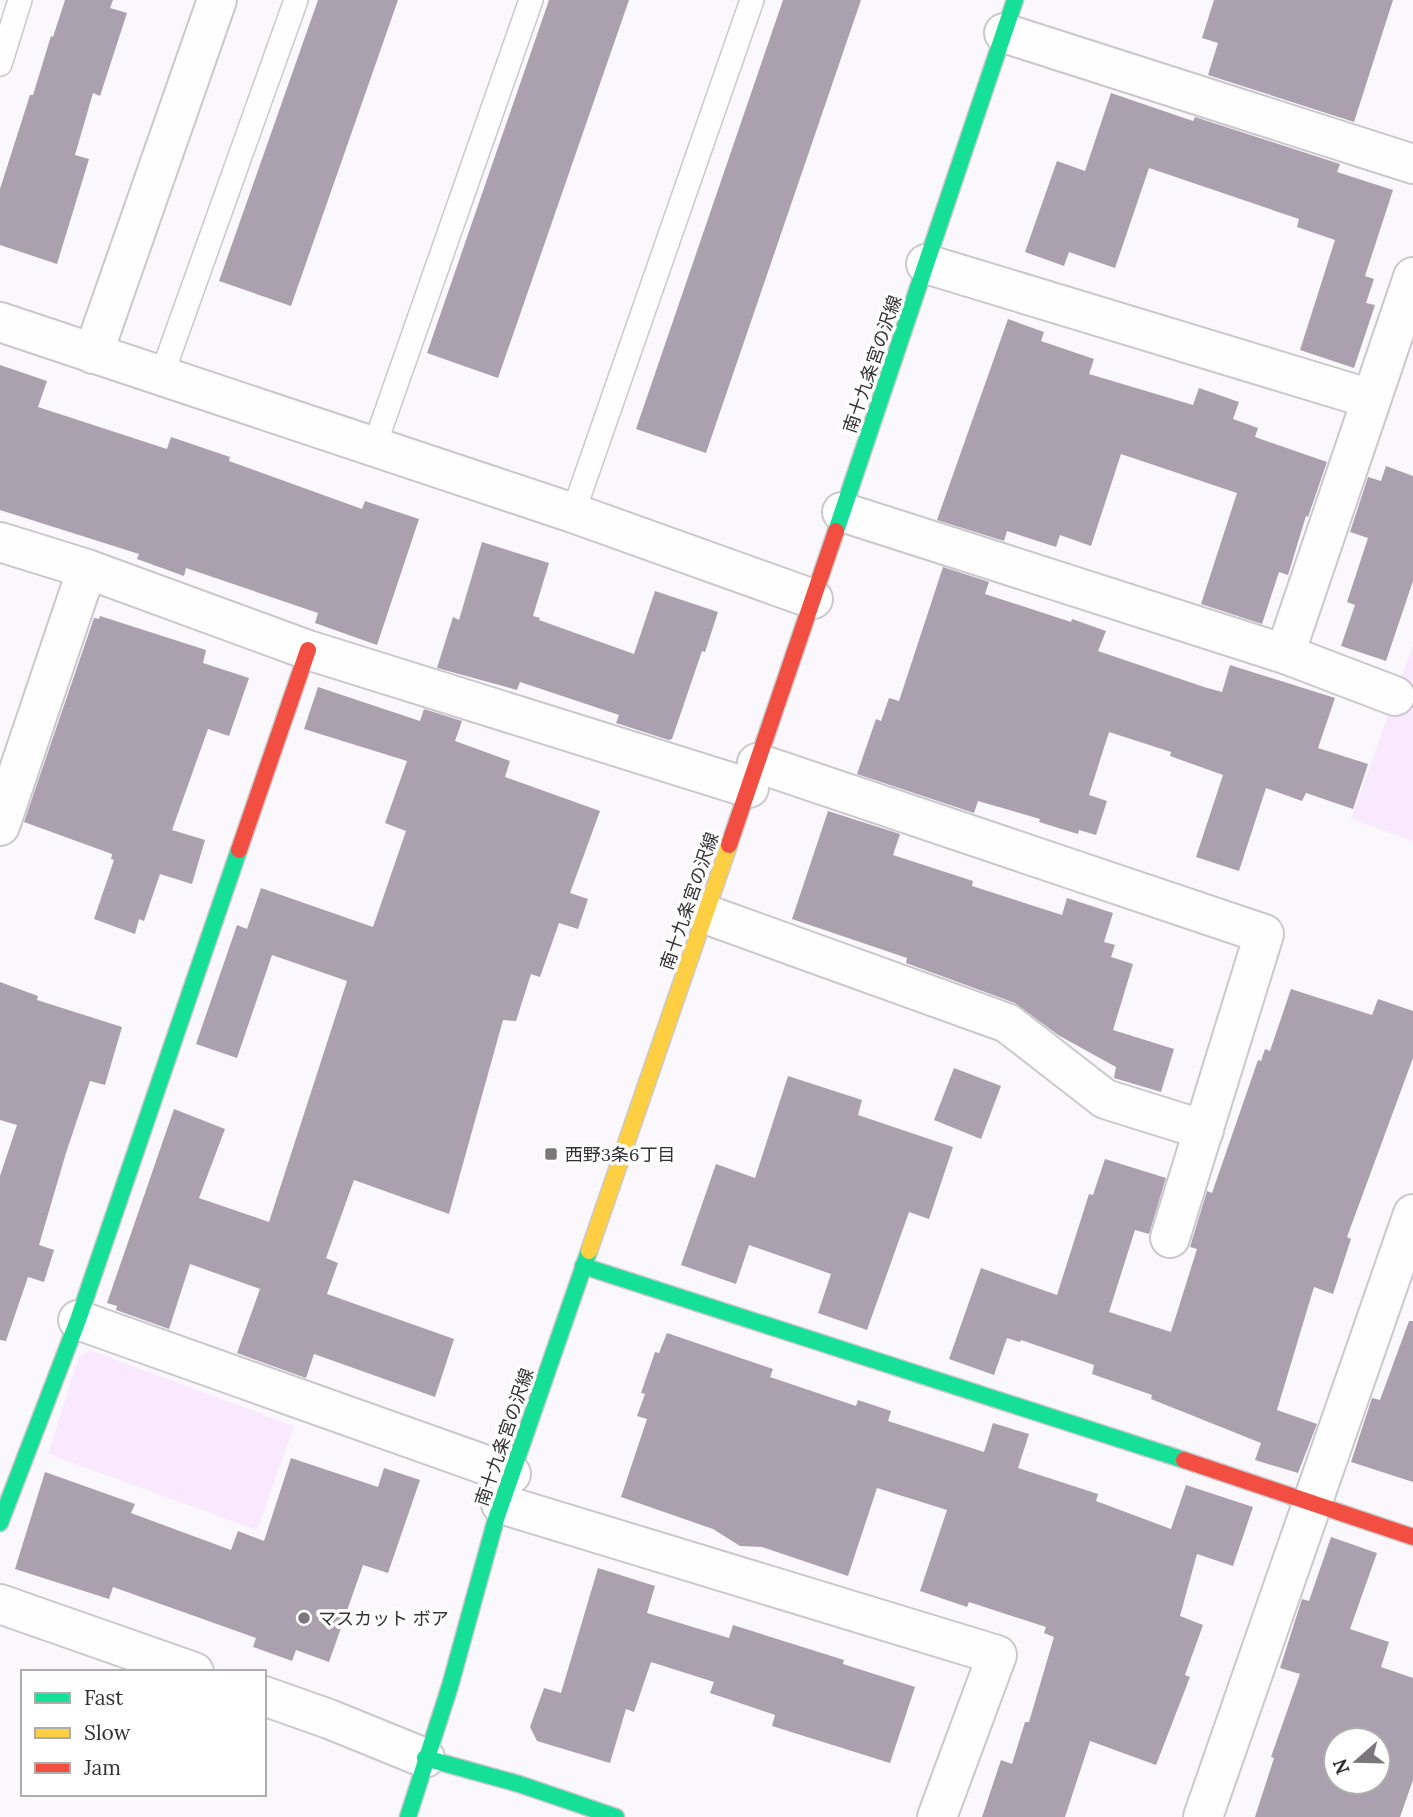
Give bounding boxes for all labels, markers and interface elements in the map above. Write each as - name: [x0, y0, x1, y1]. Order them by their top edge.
- street label: 南十九条宮の沢線: [838, 292, 906, 436]
- street label: 南十九条宮の沢線: [655, 829, 723, 973]
- place label: 西野3条6丁目: [565, 1143, 675, 1166]
- marker: 西野3条6丁目: [543, 1146, 559, 1162]
- street label: 南十九条宮の沢線: [470, 1365, 538, 1509]
- place label: マスカット ボア: [318, 1607, 449, 1630]
- marker: マスカット ボア: [296, 1610, 312, 1626]
- legend: [21, 1670, 266, 1796]
- text: Fast: [84, 1684, 124, 1711]
- text: Slow: [84, 1719, 131, 1746]
- north arrow: [1322, 1726, 1392, 1796]
- text: Jam: [83, 1754, 121, 1781]
- text: N: [1327, 1756, 1355, 1778]

